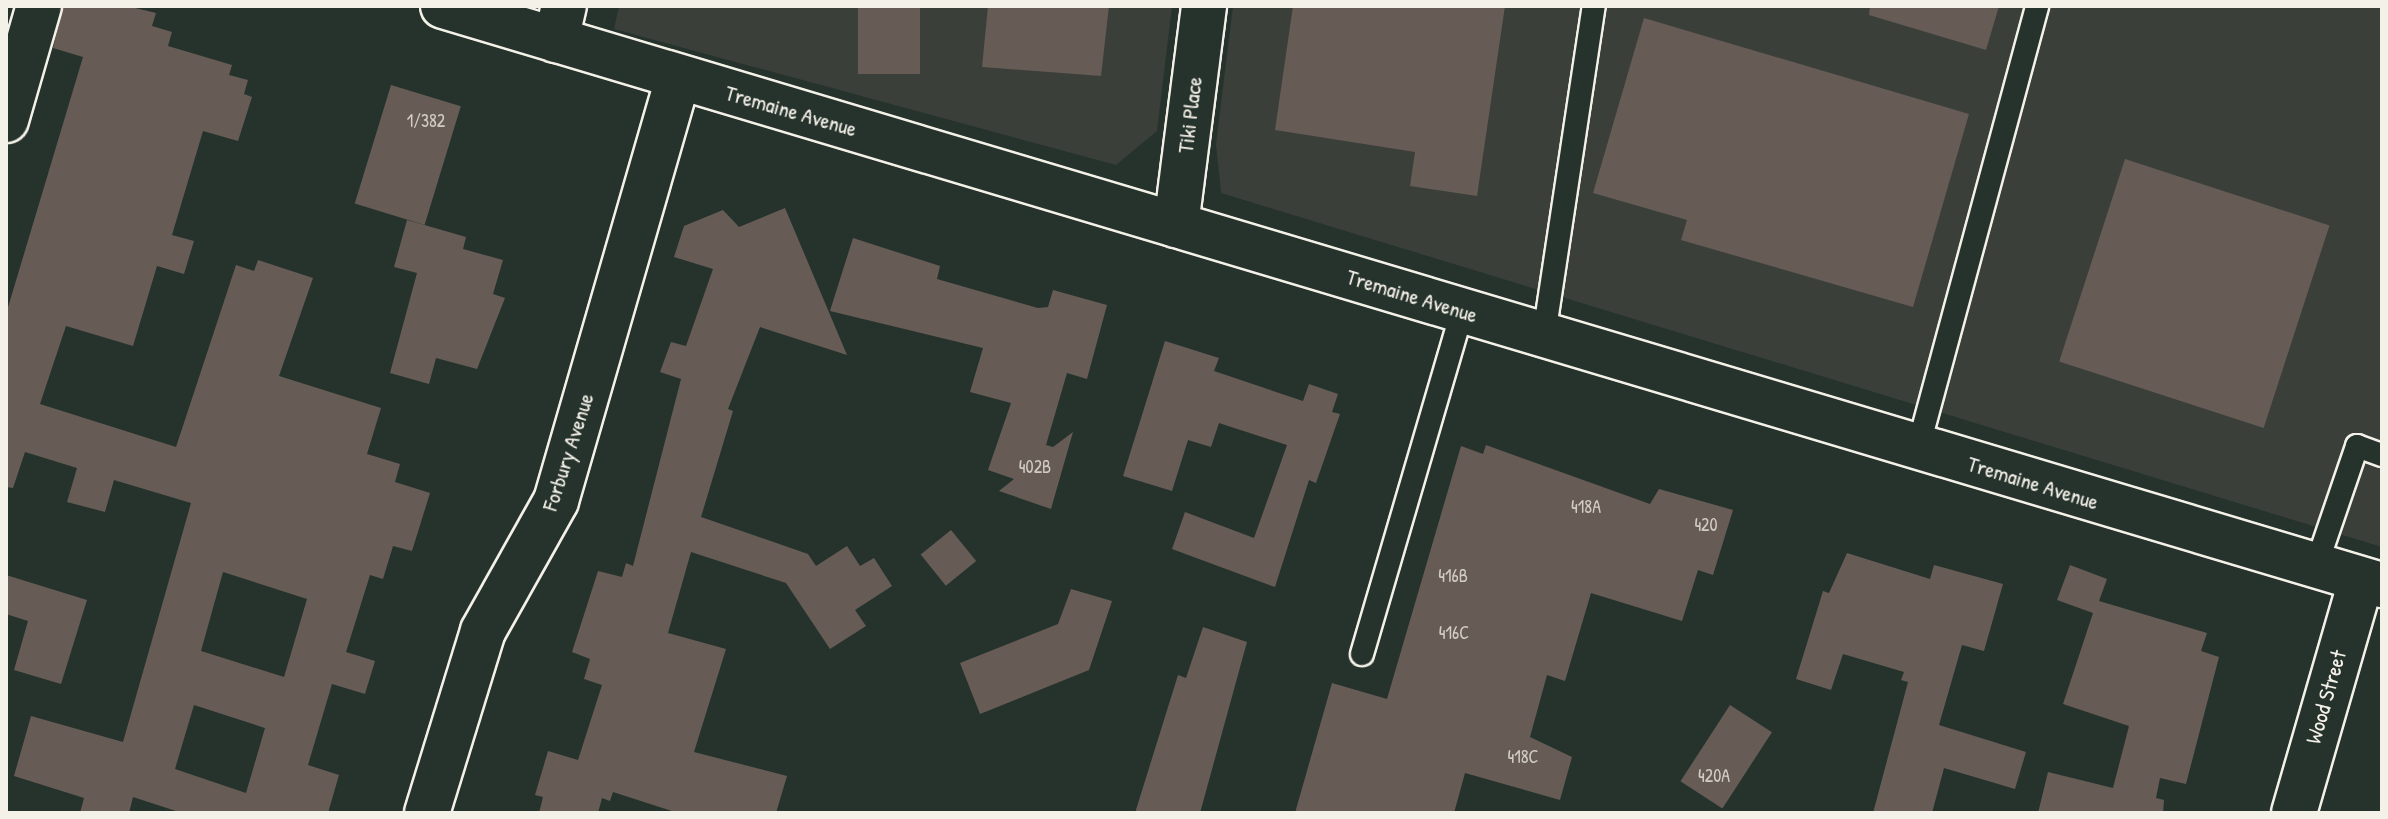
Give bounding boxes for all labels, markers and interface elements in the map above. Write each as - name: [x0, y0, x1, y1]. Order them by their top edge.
- street label: Tiki Place: [1172, 75, 1208, 155]
- street label: Tremaine Avenue: [722, 80, 860, 142]
- house number: 1/382: [407, 110, 445, 132]
- street label: Tremaine Avenue: [1343, 264, 1481, 328]
- street label: Forbury Avenue: [537, 390, 599, 514]
- street label: Tremaine Avenue: [1964, 451, 2102, 515]
- house number: 402B: [1019, 456, 1051, 478]
- house number: 418A: [1571, 496, 1601, 518]
- house number: 420: [1694, 514, 1718, 536]
- house number: 416B: [1438, 565, 1468, 587]
- house number: 416C: [1439, 622, 1469, 644]
- street label: Wood Street: [2300, 647, 2352, 747]
- house number: 418C: [1508, 746, 1538, 768]
- house number: 420A: [1698, 765, 1730, 787]

